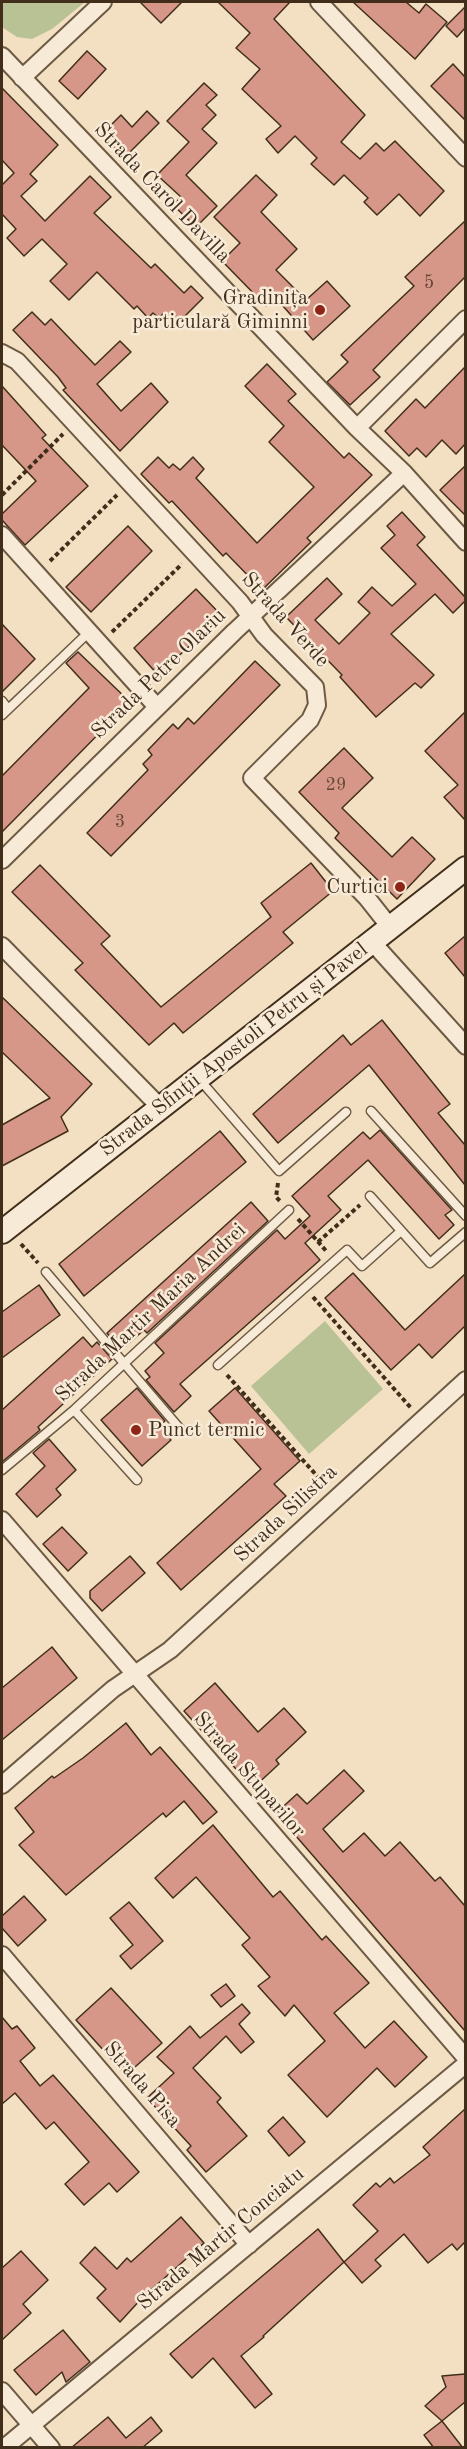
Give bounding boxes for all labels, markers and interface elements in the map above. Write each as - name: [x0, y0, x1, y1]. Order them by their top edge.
- street label: Strada Carol Davilla: [88, 117, 236, 269]
- house number: 5: [424, 272, 434, 294]
- place label: Gradinița particulară Giminni: [132, 285, 308, 335]
- marker: Gradinița particulară Giminni: [313, 303, 327, 317]
- street label: Strada Verde: [236, 567, 334, 673]
- street label: Strada Petre Olariu: [87, 603, 231, 745]
- house number: 29: [326, 774, 346, 796]
- house number: 3: [115, 811, 125, 833]
- place label: Curtici: [326, 874, 388, 900]
- marker: Curtici: [393, 880, 407, 894]
- street label: Strada Sfinții Apostoli Petru și Pavel: [95, 938, 373, 1162]
- street label: Strada Martir Maria Andrei: [50, 1218, 252, 1408]
- place label: Punct termic: [148, 1417, 264, 1443]
- marker: Punct termic: [129, 1423, 143, 1437]
- street label: Strada Silistra: [229, 1460, 343, 1568]
- street label: Strada Stuparilor: [188, 1707, 310, 1843]
- street label: Strada Pisa: [98, 2037, 186, 2133]
- street label: Strada Martir Conciatu: [132, 2162, 310, 2316]

